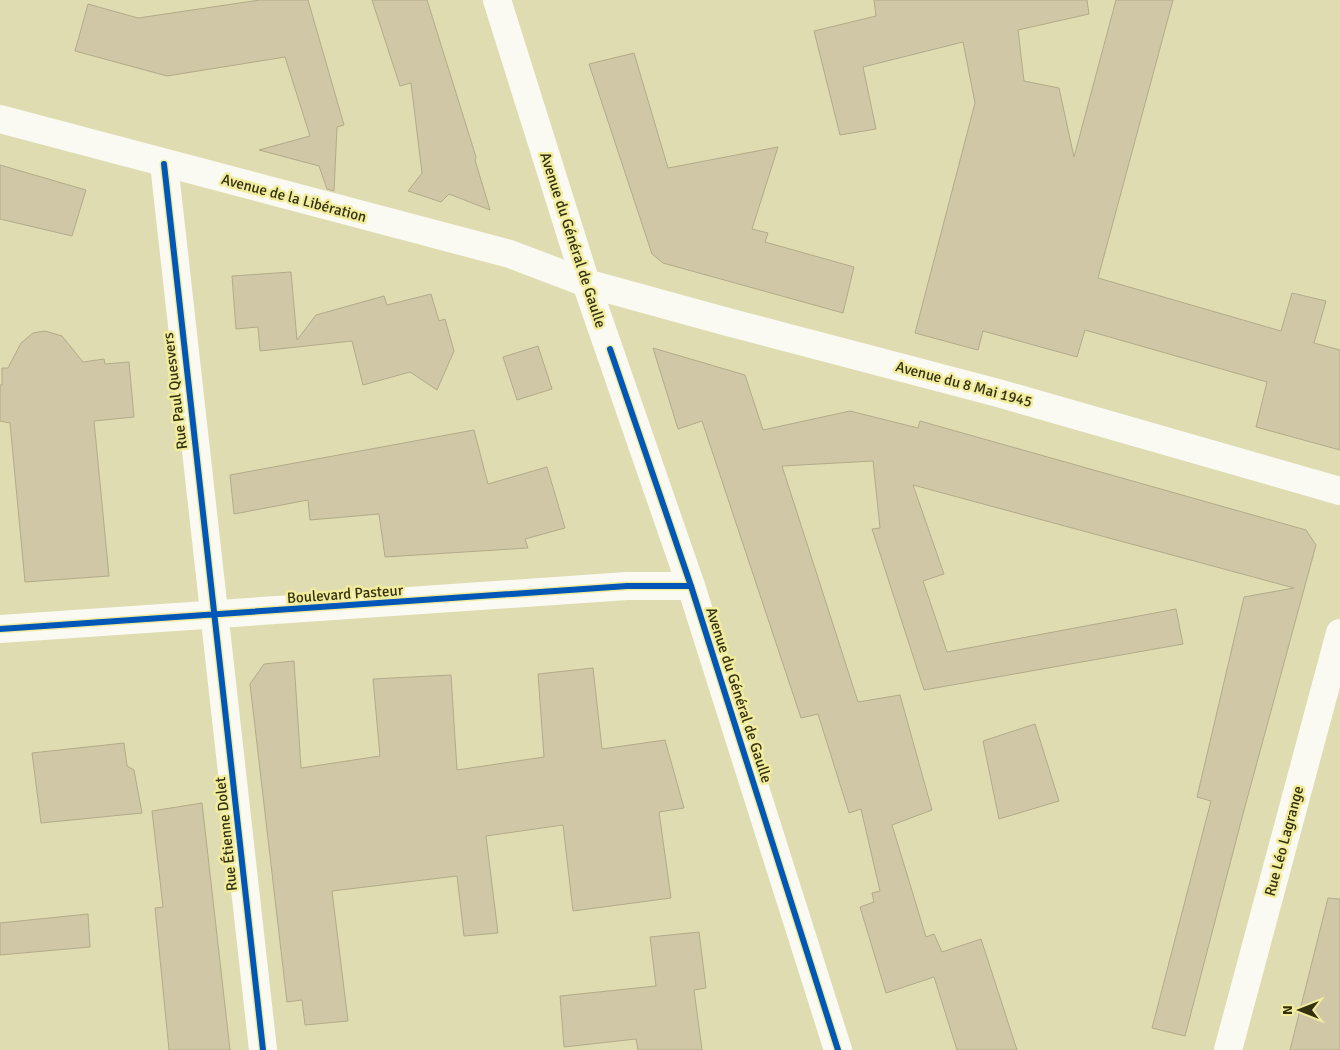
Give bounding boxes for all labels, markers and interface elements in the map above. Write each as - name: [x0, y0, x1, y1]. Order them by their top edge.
- street label: Avenue du Général de Gaulle: [536, 150, 610, 330]
- street label: Avenue de la Libération: [219, 170, 369, 226]
- street label: Rue Paul Quesvers: [159, 331, 191, 450]
- street label: Avenue du 8 Mai 1945: [894, 357, 1034, 411]
- street label: Boulevard Pasteur: [286, 581, 404, 607]
- street label: Avenue du Général de Gaulle: [702, 605, 776, 785]
- street label: Rue Étienne Dolet: [210, 776, 241, 892]
- street label: Rue Léo Lagrange: [1261, 784, 1307, 898]
- north arrow: [1275, 985, 1325, 1035]
- text: N: [1279, 1005, 1296, 1015]

